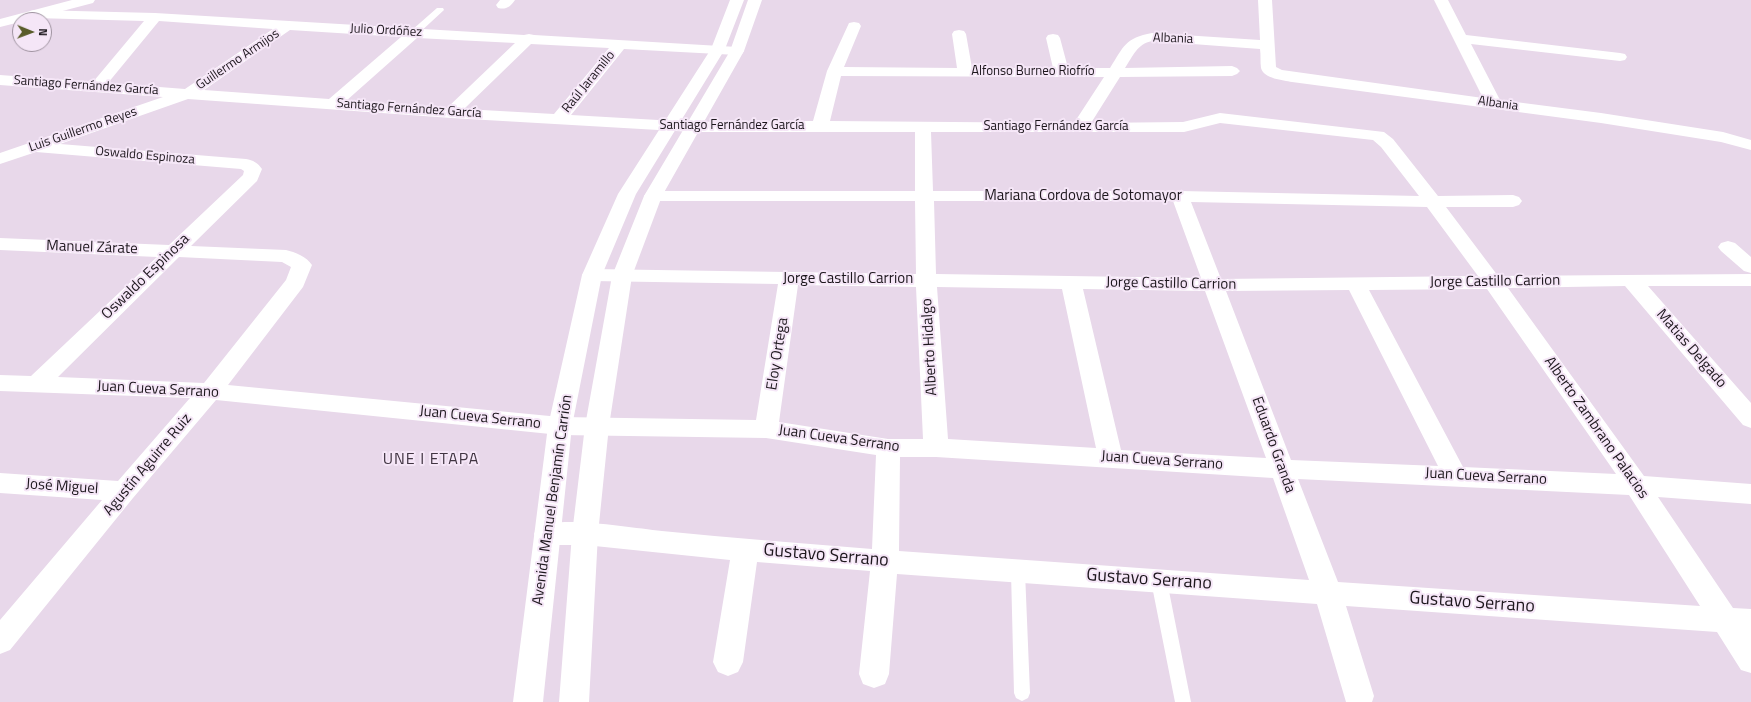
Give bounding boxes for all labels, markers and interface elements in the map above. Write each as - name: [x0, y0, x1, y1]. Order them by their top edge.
- north arrow: [12, 12, 52, 52]
- street label: Julio Ordóñez: [349, 21, 423, 41]
- street label: Guillermo Armijos: [193, 26, 283, 94]
- text: N: [35, 28, 51, 36]
- street label: Albania: [1153, 30, 1193, 48]
- street label: Raúl Jaramillo: [559, 48, 619, 116]
- street label: Alfonso Burneo Riofrío: [971, 64, 1095, 80]
- street label: Santiago Fernández García: [13, 73, 159, 99]
- street label: Albania: [1477, 93, 1519, 115]
- street label: Santiago Fernández García: [336, 96, 482, 122]
- street label: Luis Guillermo Reyes: [27, 104, 139, 156]
- street label: Santiago Fernández García: [659, 118, 805, 134]
- street label: Santiago Fernández García: [983, 119, 1129, 135]
- street label: Oswaldo Espinoza: [95, 144, 195, 168]
- street label: Mariana Cordova de Sotomayor: [984, 187, 1182, 205]
- street label: Oswaldo Espinosa: [98, 231, 194, 323]
- street label: Manuel Zárate: [46, 237, 138, 259]
- street label: Jorge Castillo Carrion: [783, 270, 913, 288]
- street label: Jorge Castillo Carrion: [1430, 272, 1560, 292]
- street label: Jorge Castillo Carrion: [1106, 274, 1236, 294]
- street label: Alberto Hidalgo: [918, 298, 942, 396]
- street label: Matias Delgado: [1652, 306, 1730, 392]
- street label: Eloy Ortega: [763, 316, 793, 392]
- street label: Alberto Zambrano Palacios: [1540, 353, 1652, 503]
- street label: Juan Cueva Serrano: [97, 378, 219, 402]
- street label: Avenida Manuel Benjamín Carrión: [529, 394, 577, 606]
- street label: Eduardo Granda: [1247, 394, 1299, 496]
- street label: Juan Cueva Serrano: [418, 403, 542, 433]
- street label: Agustín Aguirre Ruiz: [100, 410, 196, 520]
- street label: Juan Cueva Serrano: [777, 422, 901, 456]
- street label: Juan Cueva Serrano: [1100, 448, 1224, 474]
- district label: UNE I ETAPA: [383, 450, 479, 470]
- street label: Juan Cueva Serrano: [1425, 465, 1547, 489]
- street label: José Miguel: [25, 475, 99, 499]
- street label: Gustavo Serrano: [762, 540, 890, 572]
- street label: Gustavo Serrano: [1086, 565, 1212, 595]
- street label: Gustavo Serrano: [1409, 588, 1535, 618]

